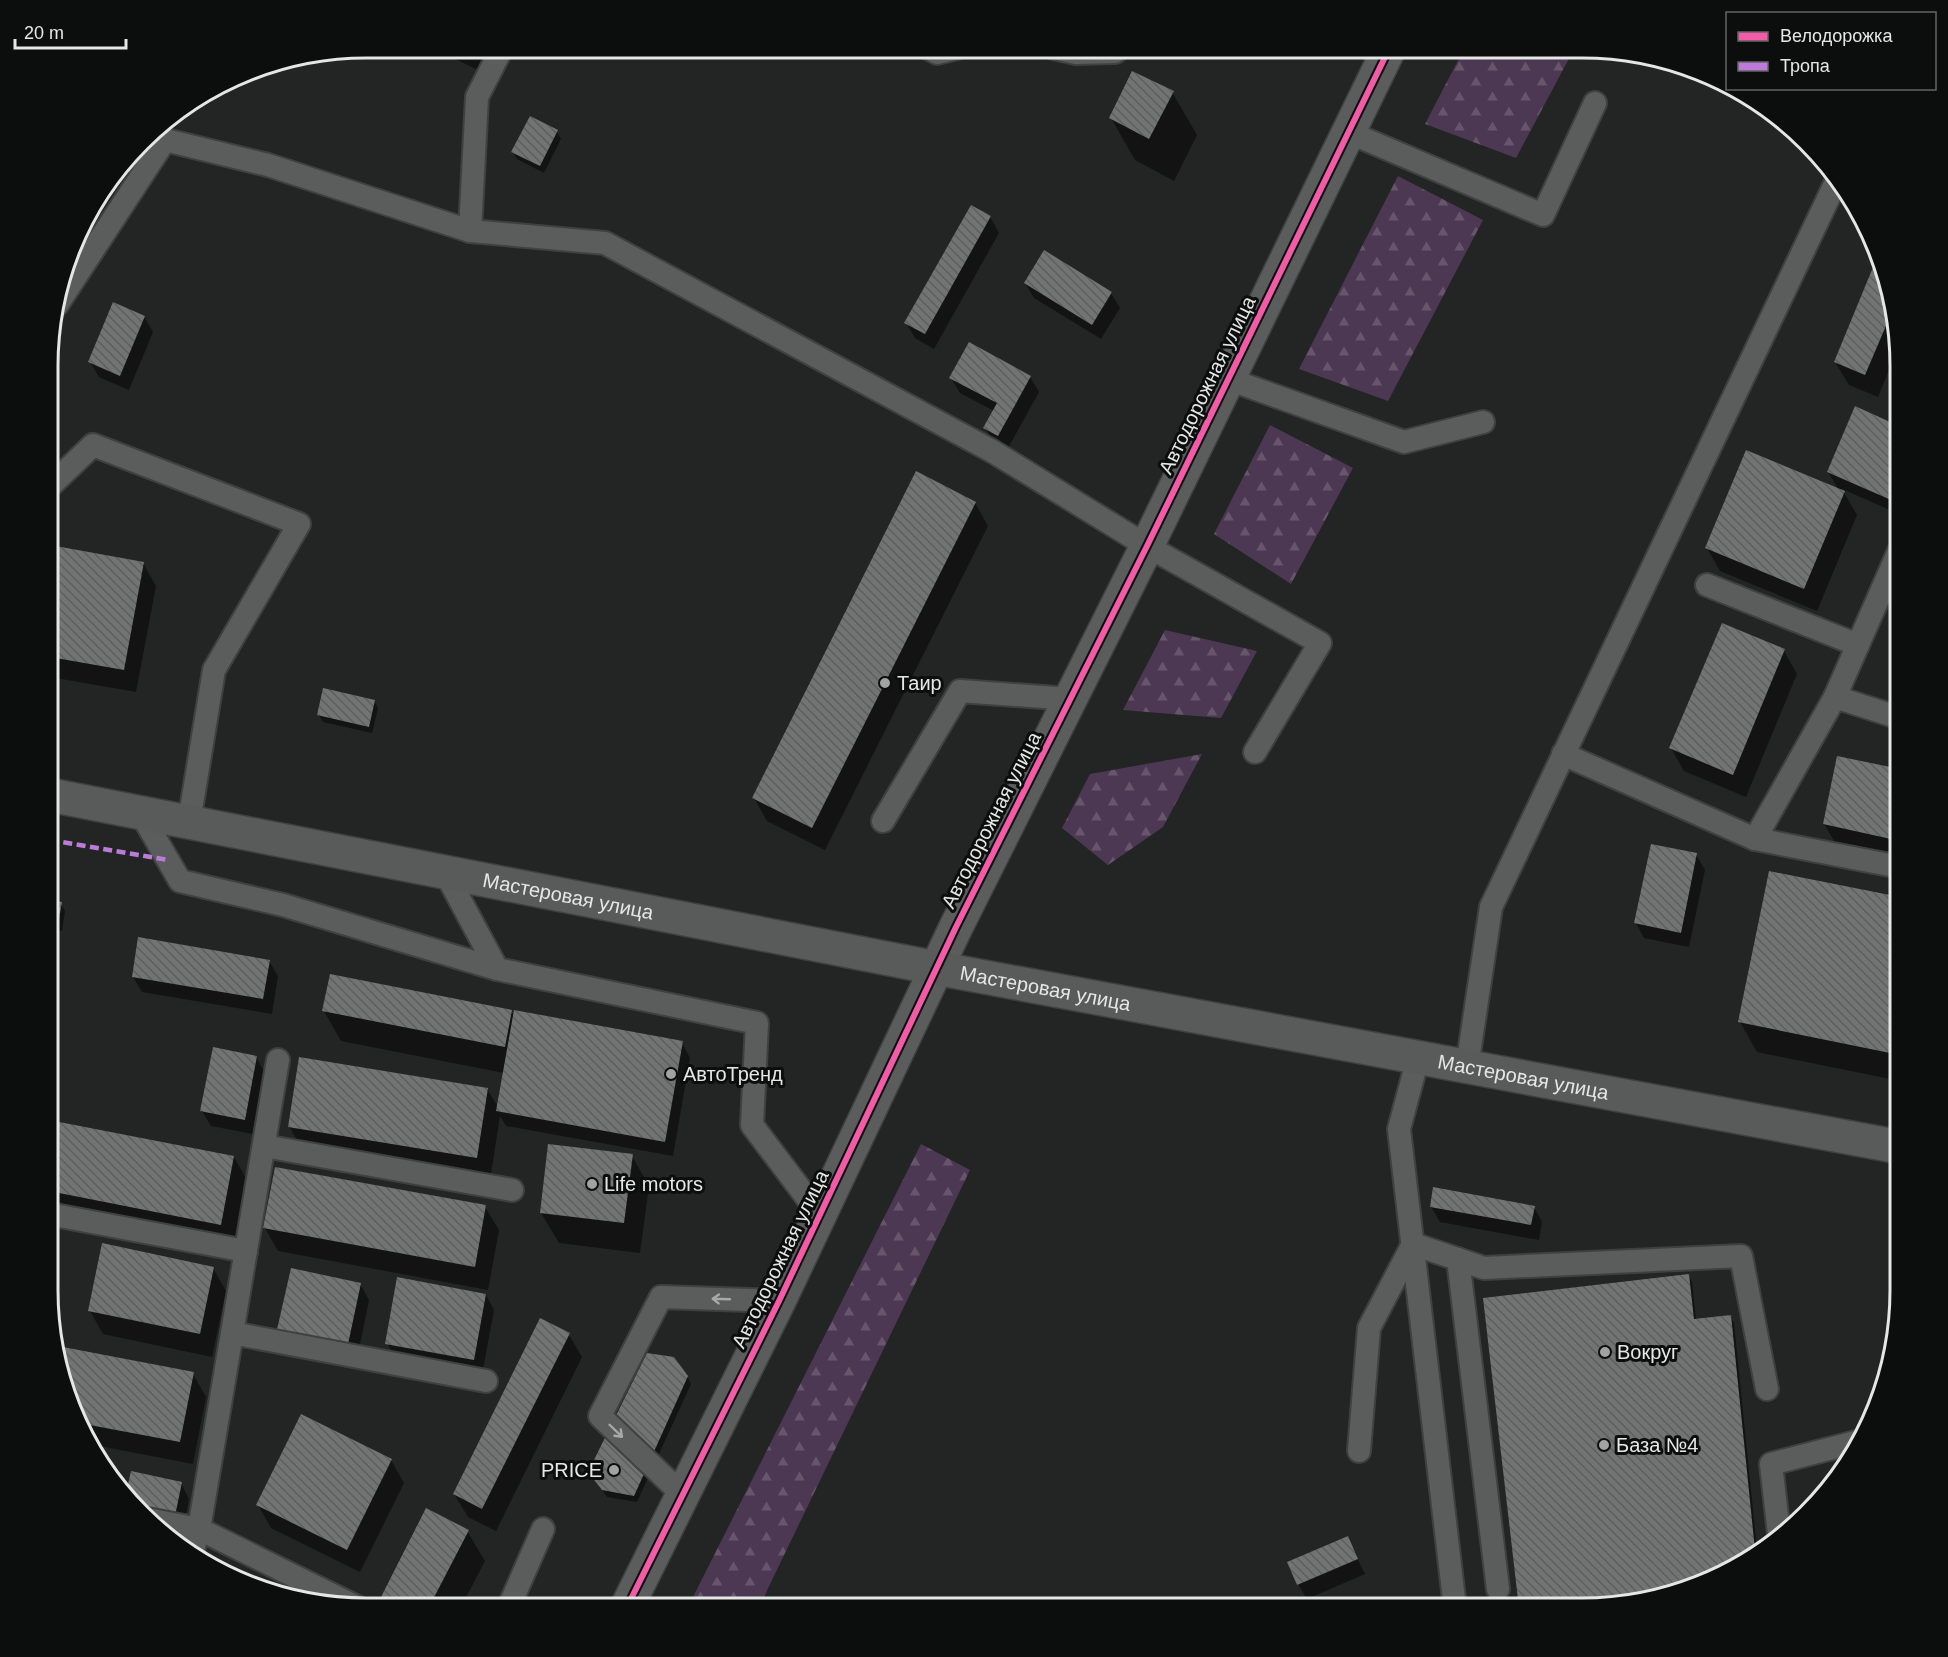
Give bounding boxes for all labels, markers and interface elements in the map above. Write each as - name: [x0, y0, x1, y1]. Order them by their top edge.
- scale bar: [15, 12, 126, 50]
- legend: [1726, 12, 1936, 90]
- text: 20 m: [24, 23, 64, 43]
- text: Велодорожка: [1780, 26, 1893, 46]
- text: Тропа: [1780, 56, 1831, 76]
- street label: Автодорожная улица: [1154, 292, 1260, 477]
- place label: Таир: [897, 672, 942, 694]
- marker: Таир: [878, 676, 892, 690]
- street label: Автодорожная улица: [937, 727, 1045, 912]
- street label: Мастеровая улица: [481, 869, 656, 924]
- street label: Мастеровая улица: [958, 962, 1133, 1015]
- street label: Мастеровая улица: [1436, 1050, 1611, 1104]
- place label: АвтоТренд: [683, 1063, 783, 1085]
- marker: АвтоТренд: [664, 1067, 678, 1081]
- street label: Автодорожная улица: [727, 1166, 833, 1351]
- place label: Life motors: [604, 1173, 703, 1195]
- marker: Life motors: [585, 1177, 599, 1191]
- one-way arrow: [712, 1293, 731, 1304]
- place label: Вокруг: [1617, 1341, 1678, 1363]
- marker: Вокруг: [1598, 1345, 1612, 1359]
- one-way arrow: [608, 1424, 623, 1438]
- place label: База №4: [1616, 1434, 1698, 1456]
- marker: База №4: [1597, 1438, 1611, 1452]
- place label: PRICE: [541, 1459, 602, 1481]
- marker: PRICE: [607, 1463, 621, 1477]

